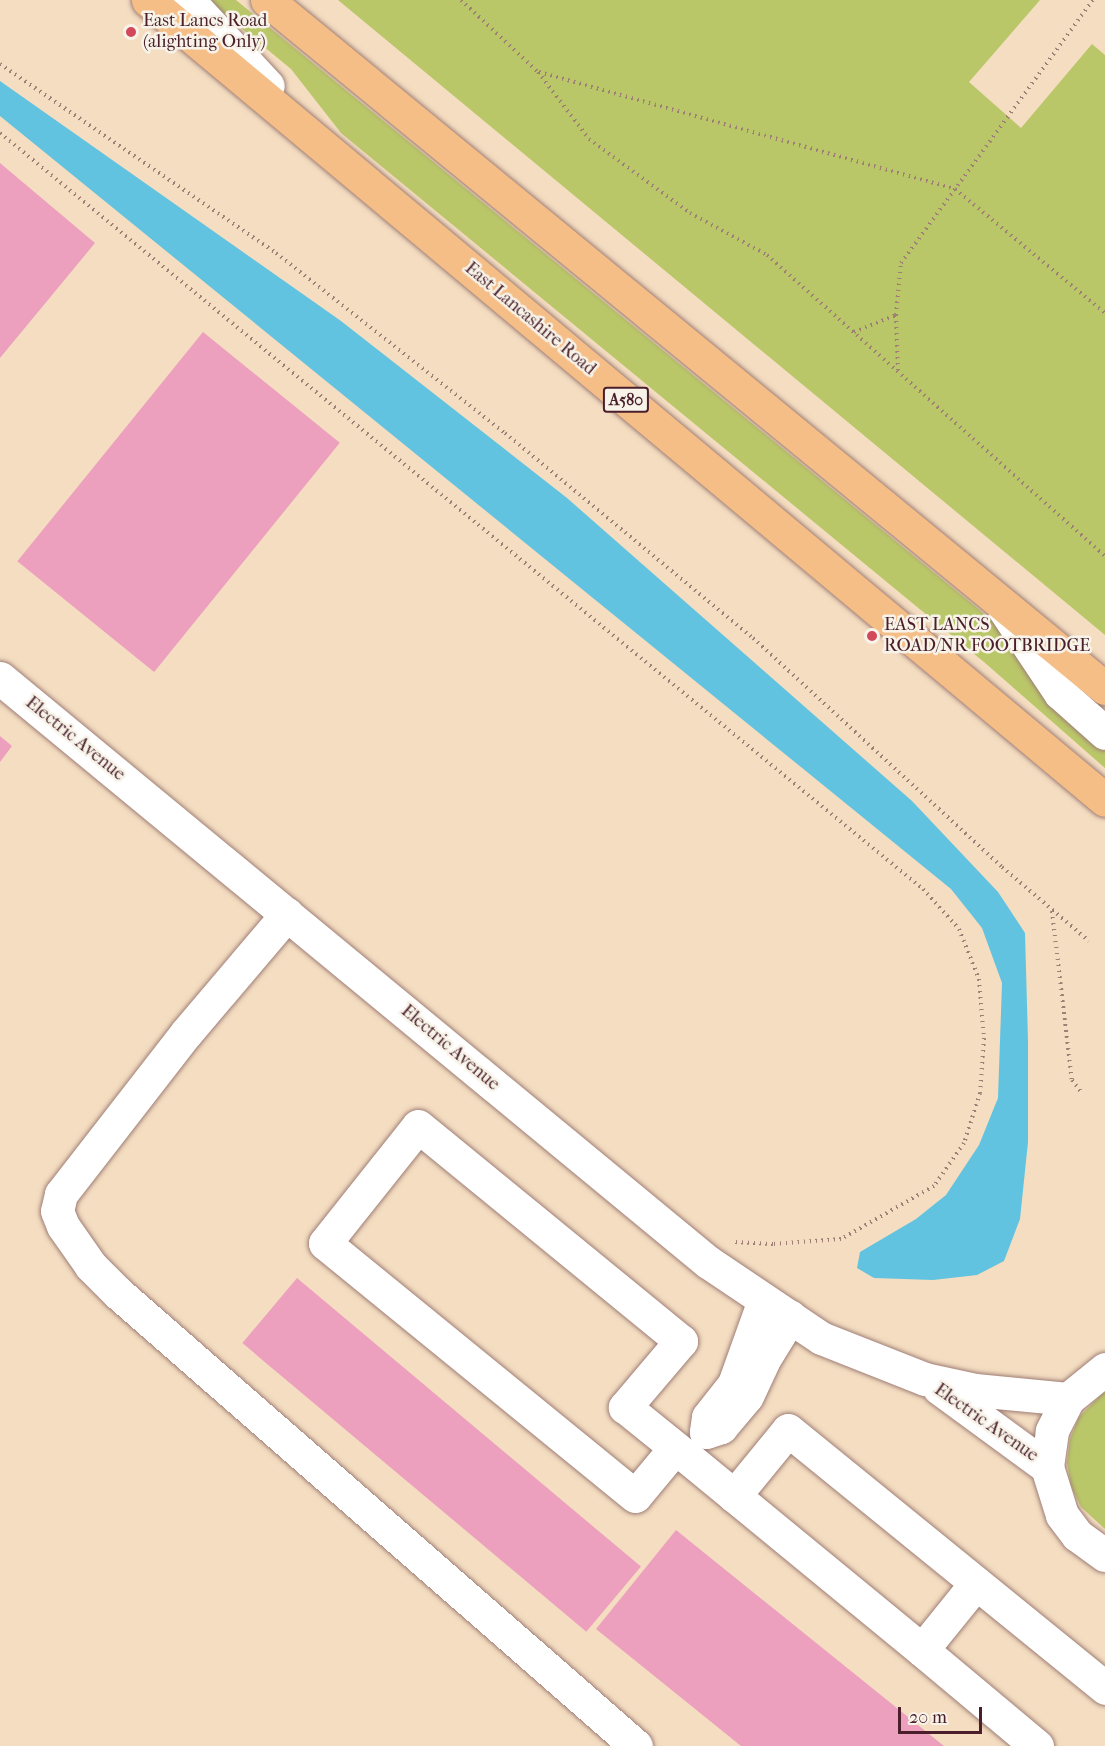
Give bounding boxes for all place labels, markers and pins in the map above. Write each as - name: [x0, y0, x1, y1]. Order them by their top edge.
- place label: East Lancs Road (alighting Only): [143, 11, 267, 54]
- marker: East Lancs Road (alighting Only): [124, 25, 138, 39]
- place label: EAST LANCS ROAD/NR FOOTBRIDGE: [884, 615, 1090, 658]
- marker: EAST LANCS ROAD/NR FOOTBRIDGE: [865, 629, 879, 643]

